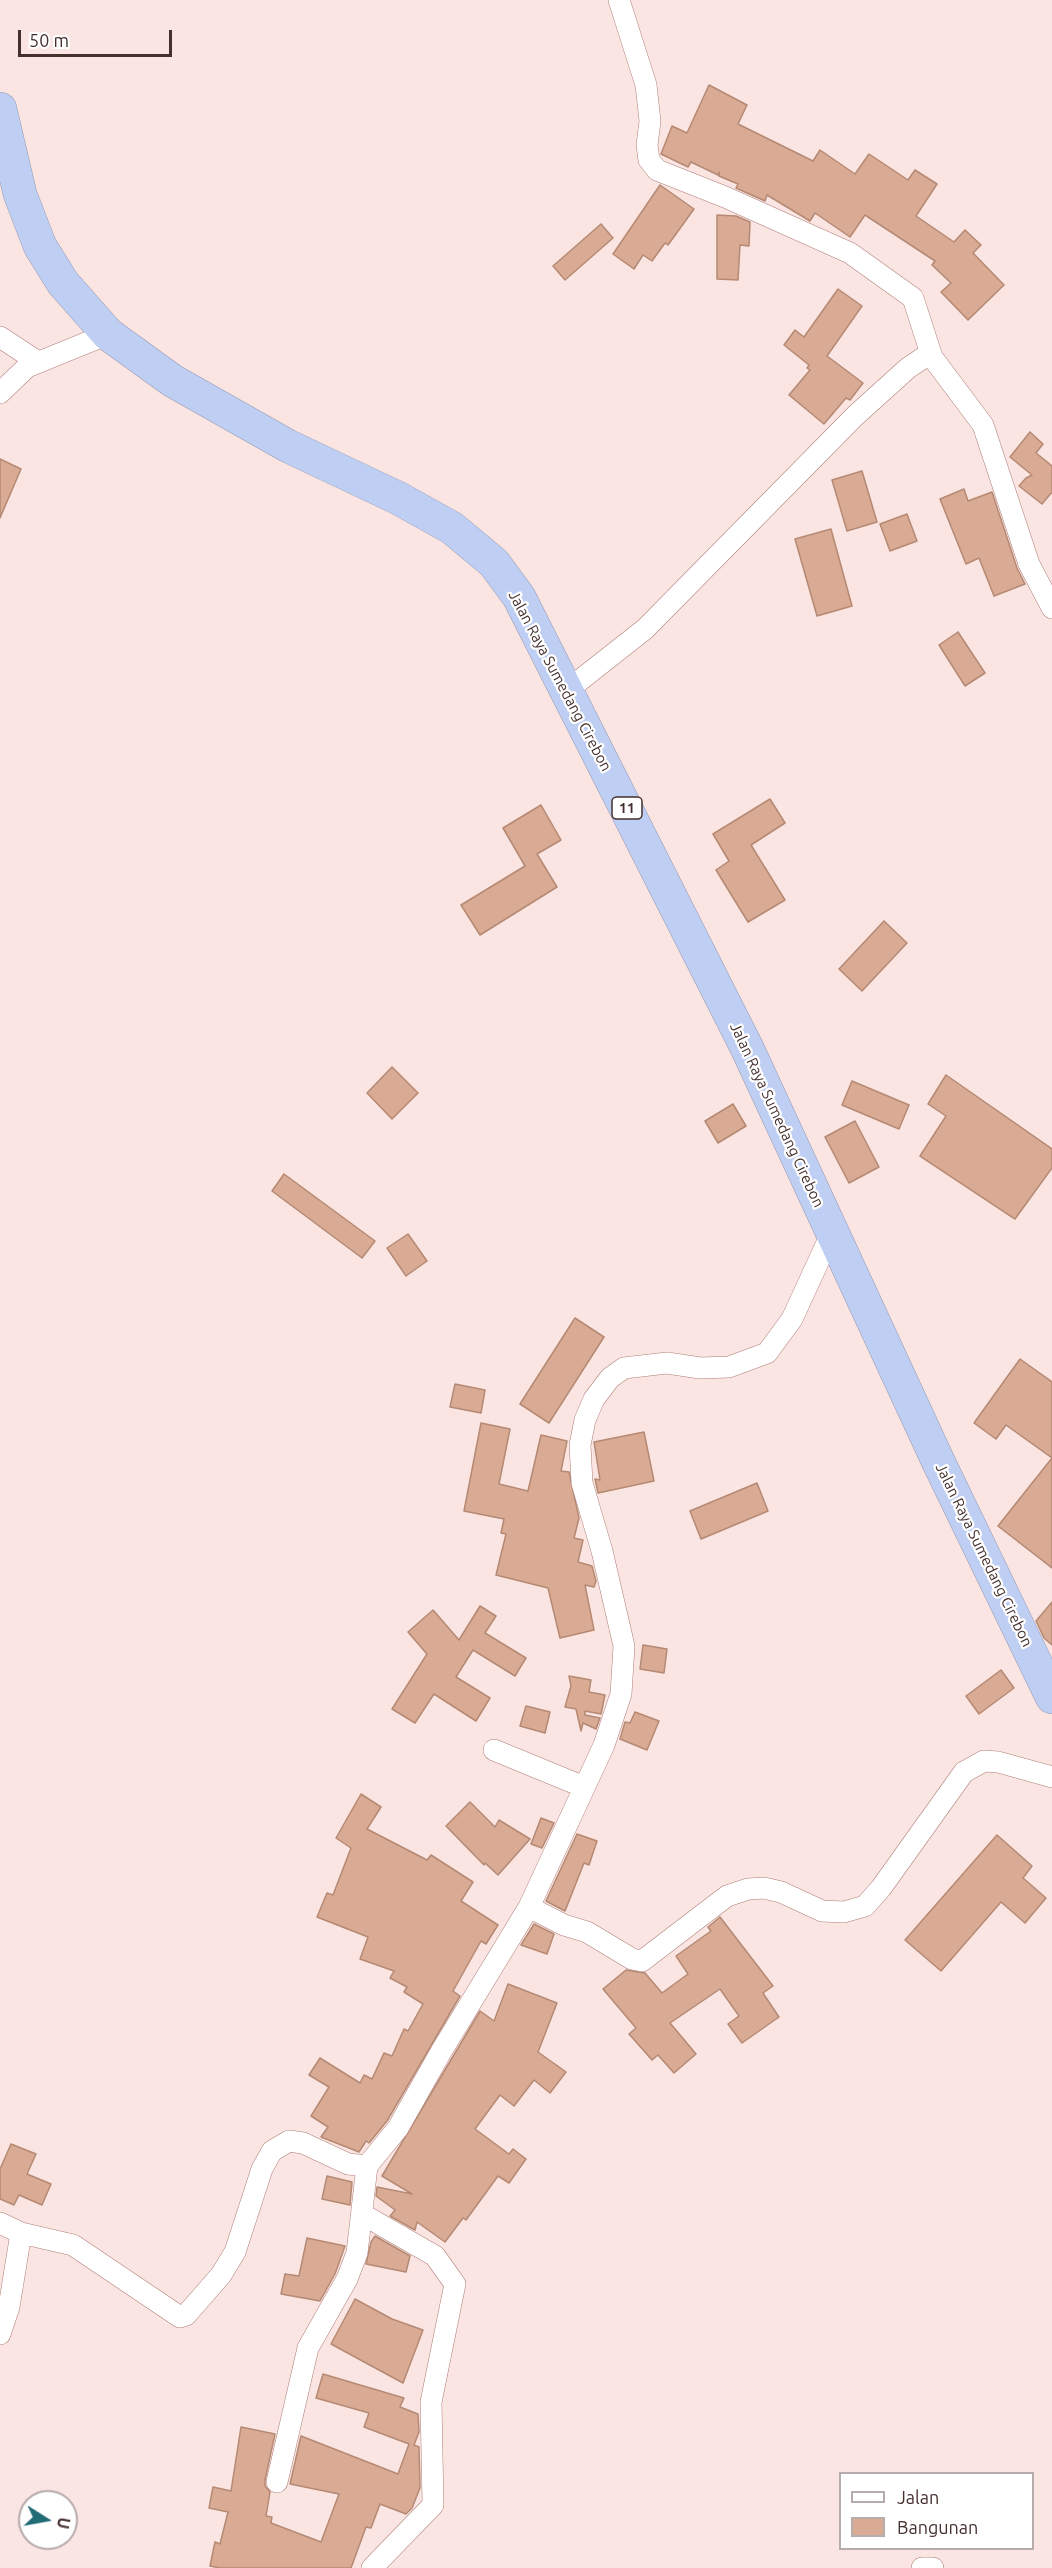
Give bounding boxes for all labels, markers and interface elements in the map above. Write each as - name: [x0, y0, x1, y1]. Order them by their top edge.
- scale bar: [21, 18, 176, 56]
- text: 50 m: [29, 30, 69, 50]
- street label: Jalan Raya Sumedang Cirebon: [505, 588, 615, 774]
- road number: 11: [612, 797, 642, 819]
- street label: Jalan Raya Sumedang Cirebon: [726, 1020, 828, 1210]
- street label: Jalan Raya Sumedang Cirebon: [932, 1460, 1036, 1650]
- legend: [839, 2472, 1034, 2550]
- text: Jalan: [897, 2487, 939, 2507]
- north arrow: [18, 2490, 78, 2550]
- text: U: [54, 2516, 74, 2530]
- text: Bangunan: [897, 2517, 978, 2537]

